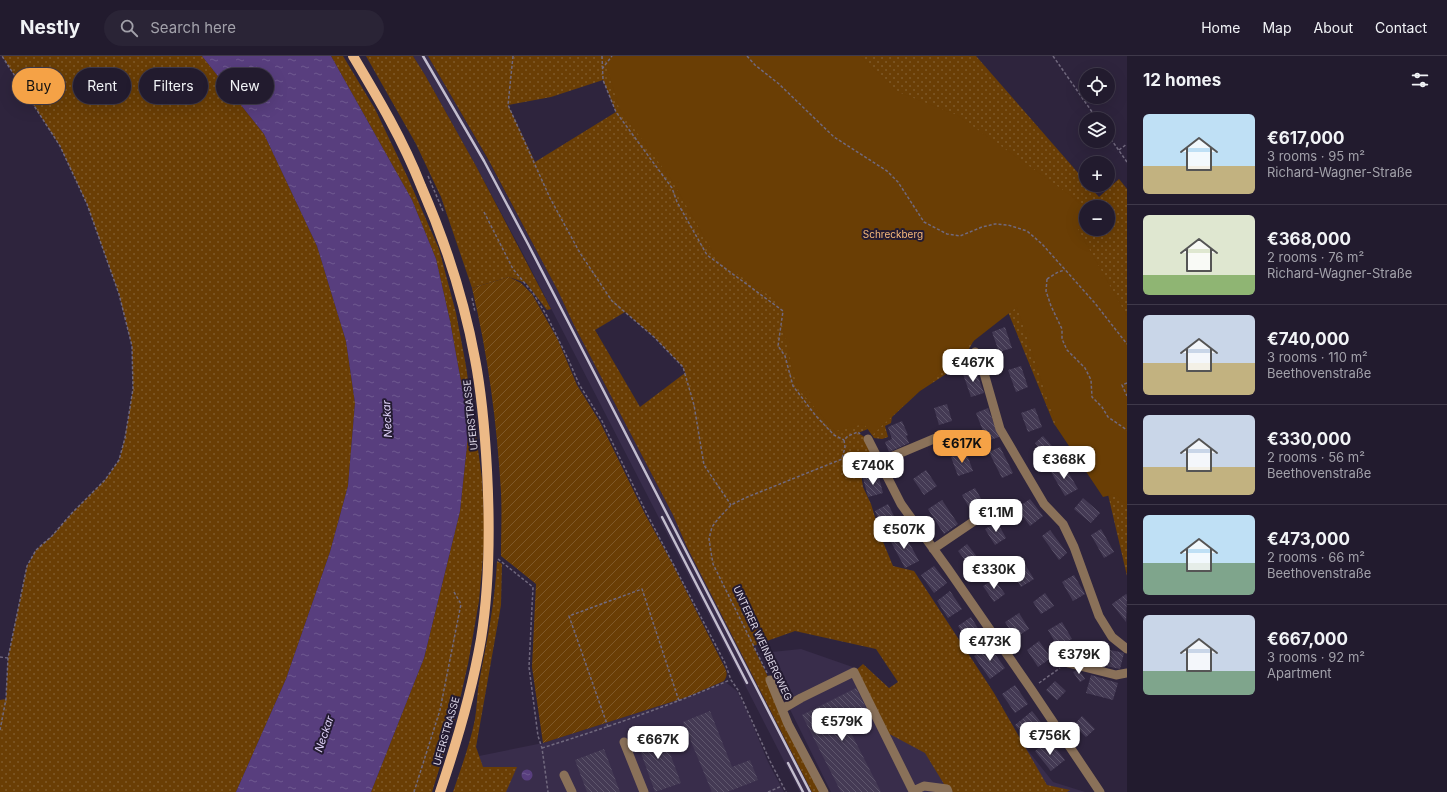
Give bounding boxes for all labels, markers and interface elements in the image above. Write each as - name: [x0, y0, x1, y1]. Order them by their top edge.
- search box: [104, 10, 384, 46]
- text: Nestly: [20, 16, 80, 39]
- icon: search: [118, 17, 140, 39]
- text: Search here: [150, 18, 236, 37]
- text: Home: [1201, 19, 1240, 36]
- text: Map: [1262, 19, 1292, 36]
- text: About: [1314, 19, 1353, 36]
- text: Contact: [1375, 19, 1427, 36]
- chip: Buy: [12, 68, 65, 104]
- chip: Rent: [73, 68, 131, 104]
- chip: Filters: [139, 68, 208, 104]
- chip: New: [216, 68, 274, 104]
- map controls: [1079, 68, 1115, 236]
- button: locate: [1079, 68, 1115, 104]
- icon: filters: [1409, 69, 1431, 91]
- text: 12 homes: [1143, 70, 1221, 90]
- button: layers: [1079, 112, 1115, 148]
- text: €617,000: [1267, 128, 1344, 148]
- icon: home: [1175, 130, 1223, 178]
- text: 3 rooms · 95 m²: [1267, 148, 1365, 164]
- button: +: [1079, 156, 1115, 192]
- text: Richard-Wagner-Straße: [1267, 164, 1412, 180]
- button: −: [1079, 200, 1115, 236]
- park label: Schreckberg: [863, 228, 923, 240]
- text: €368,000: [1267, 229, 1351, 249]
- icon: home: [1175, 231, 1223, 279]
- text: 2 rooms · 76 m²: [1267, 249, 1364, 265]
- text: Richard-Wagner-Straße: [1267, 265, 1412, 281]
- text: €740,000: [1267, 329, 1350, 349]
- icon: home: [1175, 331, 1223, 379]
- pin: €467K: [945, 349, 1001, 383]
- text: 3 rooms · 110 m²: [1267, 349, 1368, 365]
- text: €467K: [951, 354, 995, 370]
- text: Beethovenstraße: [1267, 365, 1371, 381]
- street label: UFERSTRASSE: [460, 379, 480, 451]
- water label: Neckar: [379, 399, 395, 438]
- text: €330,000: [1267, 429, 1351, 449]
- pin: €617K: [934, 430, 990, 464]
- icon: home: [1175, 431, 1223, 479]
- text: €617K: [942, 435, 982, 451]
- pin: €368K: [1036, 446, 1092, 480]
- text: 2 rooms · 56 m²: [1267, 449, 1365, 465]
- text: €368K: [1042, 451, 1086, 467]
- pin: €740K: [845, 452, 901, 486]
- text: €740K: [852, 457, 894, 473]
- text: Beethovenstraße: [1267, 465, 1371, 481]
- pin: €1.1M: [968, 499, 1024, 533]
- text: €1.1M: [978, 504, 1014, 520]
- pin: €507K: [876, 516, 932, 550]
- text: €507K: [883, 521, 925, 537]
- text: €473,000: [1267, 529, 1350, 549]
- icon: home: [1175, 531, 1223, 579]
- text: 2 rooms · 66 m²: [1267, 549, 1365, 565]
- pin: €330K: [966, 556, 1022, 590]
- text: €330K: [972, 561, 1016, 577]
- text: Beethovenstraße: [1267, 565, 1371, 581]
- street label: UNTERER WEINBERGWEG: [731, 584, 795, 702]
- pin: €473K: [962, 628, 1018, 662]
- text: €667,000: [1267, 629, 1348, 649]
- icon: home: [1175, 631, 1223, 679]
- text: €473K: [969, 633, 1011, 649]
- pin: €379K: [1051, 641, 1107, 675]
- text: €379K: [1058, 646, 1100, 662]
- text: 3 rooms · 92 m²: [1267, 649, 1365, 665]
- text: Apartment: [1267, 665, 1332, 681]
- street label: UFERSTRASSE: [430, 695, 462, 767]
- pin: €579K: [814, 708, 870, 742]
- water label: Neckar: [311, 713, 337, 754]
- text: €579K: [821, 713, 863, 729]
- pin: €756K: [1022, 722, 1078, 756]
- pin: €667K: [630, 726, 686, 760]
- text: €756K: [1029, 727, 1071, 743]
- text: €667K: [637, 731, 679, 747]

